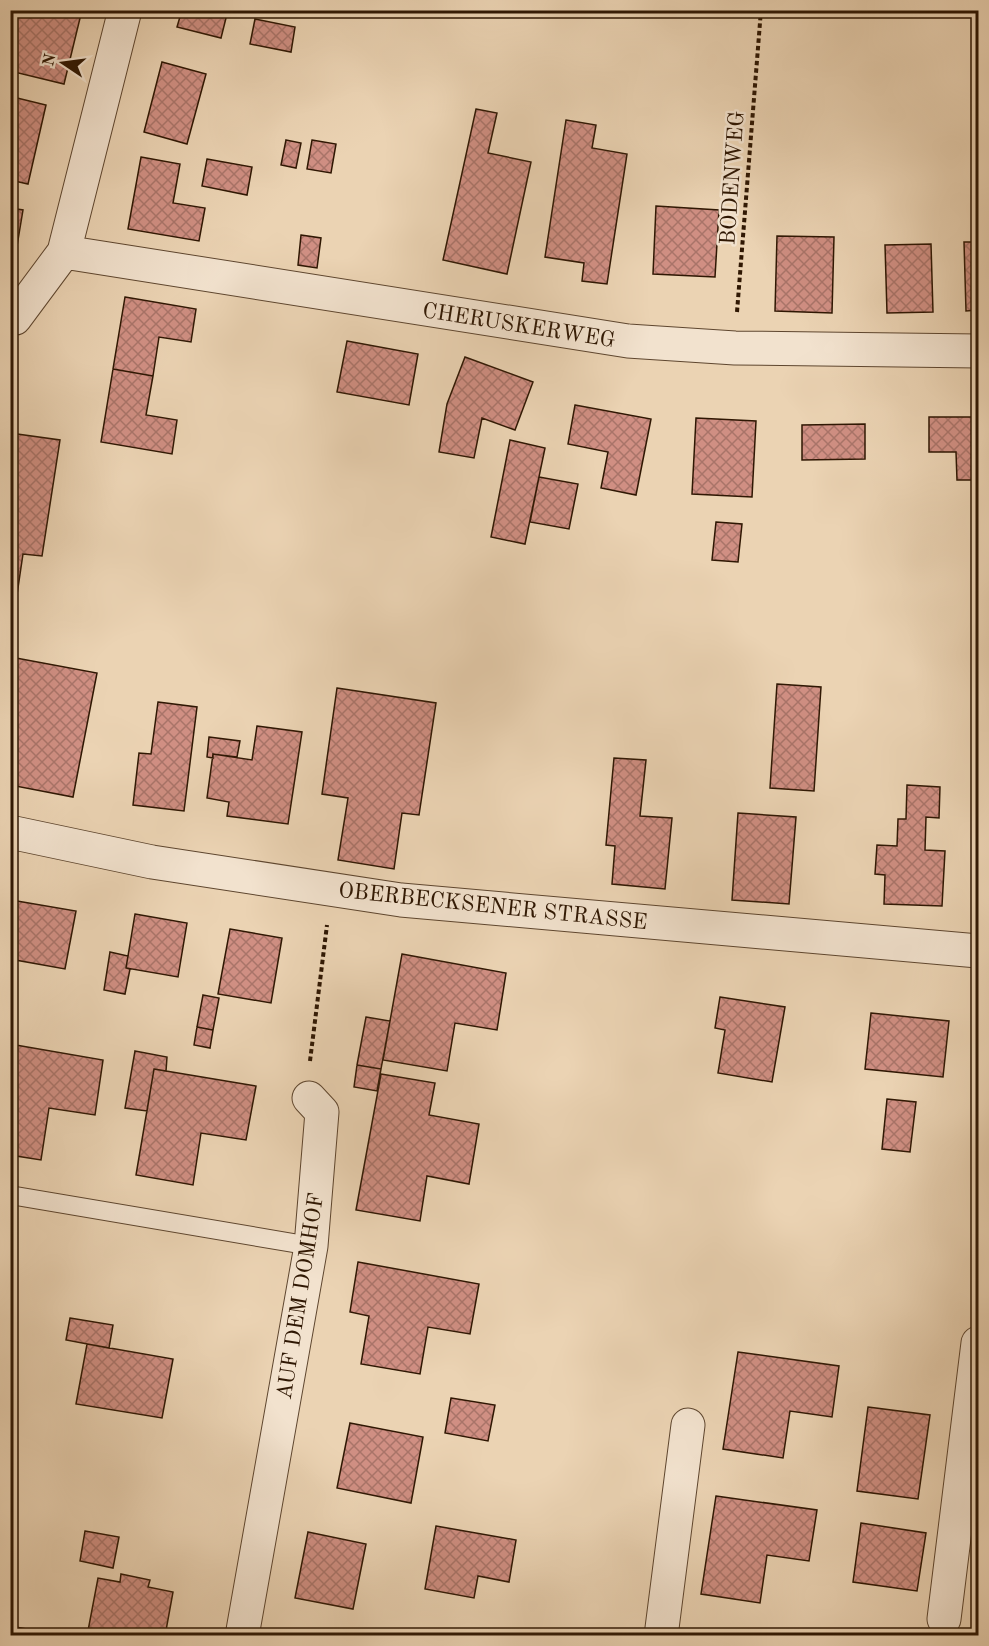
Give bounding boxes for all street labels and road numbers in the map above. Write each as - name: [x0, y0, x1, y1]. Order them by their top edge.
- street label: BODENWEG: [717, 110, 749, 246]
- street label: CHERUSKERWEG: [421, 300, 617, 352]
- street label: OBERBECKSENER STRASSE: [337, 880, 648, 934]
- street label: AUF DEM DOMHOF: [274, 1191, 328, 1401]

